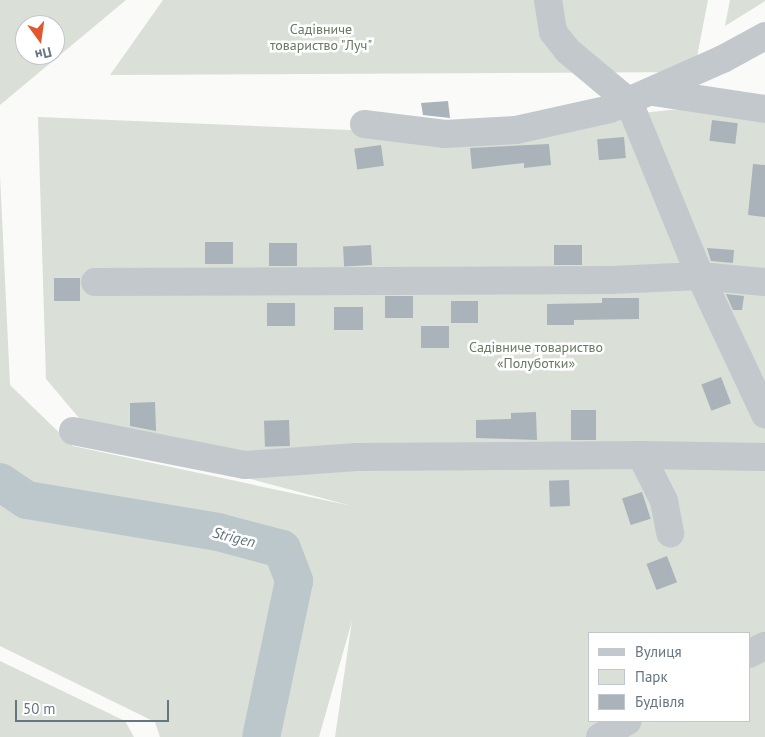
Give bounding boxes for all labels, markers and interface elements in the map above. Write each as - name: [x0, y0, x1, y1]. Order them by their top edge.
- north arrow: [15, 15, 65, 65]
- park label: Садівниче товариство "Луч": [269, 21, 373, 54]
- text: Пн: [33, 43, 54, 64]
- park label: Садівниче товариство «Полуботки»: [469, 339, 603, 372]
- water label: Strigen: [211, 523, 257, 551]
- legend: [588, 632, 750, 722]
- text: Вулиця: [635, 642, 682, 661]
- text: Парк: [635, 667, 668, 686]
- scale bar: [18, 690, 171, 722]
- text: Будівля: [635, 692, 684, 711]
- text: 50 m: [23, 699, 56, 718]

